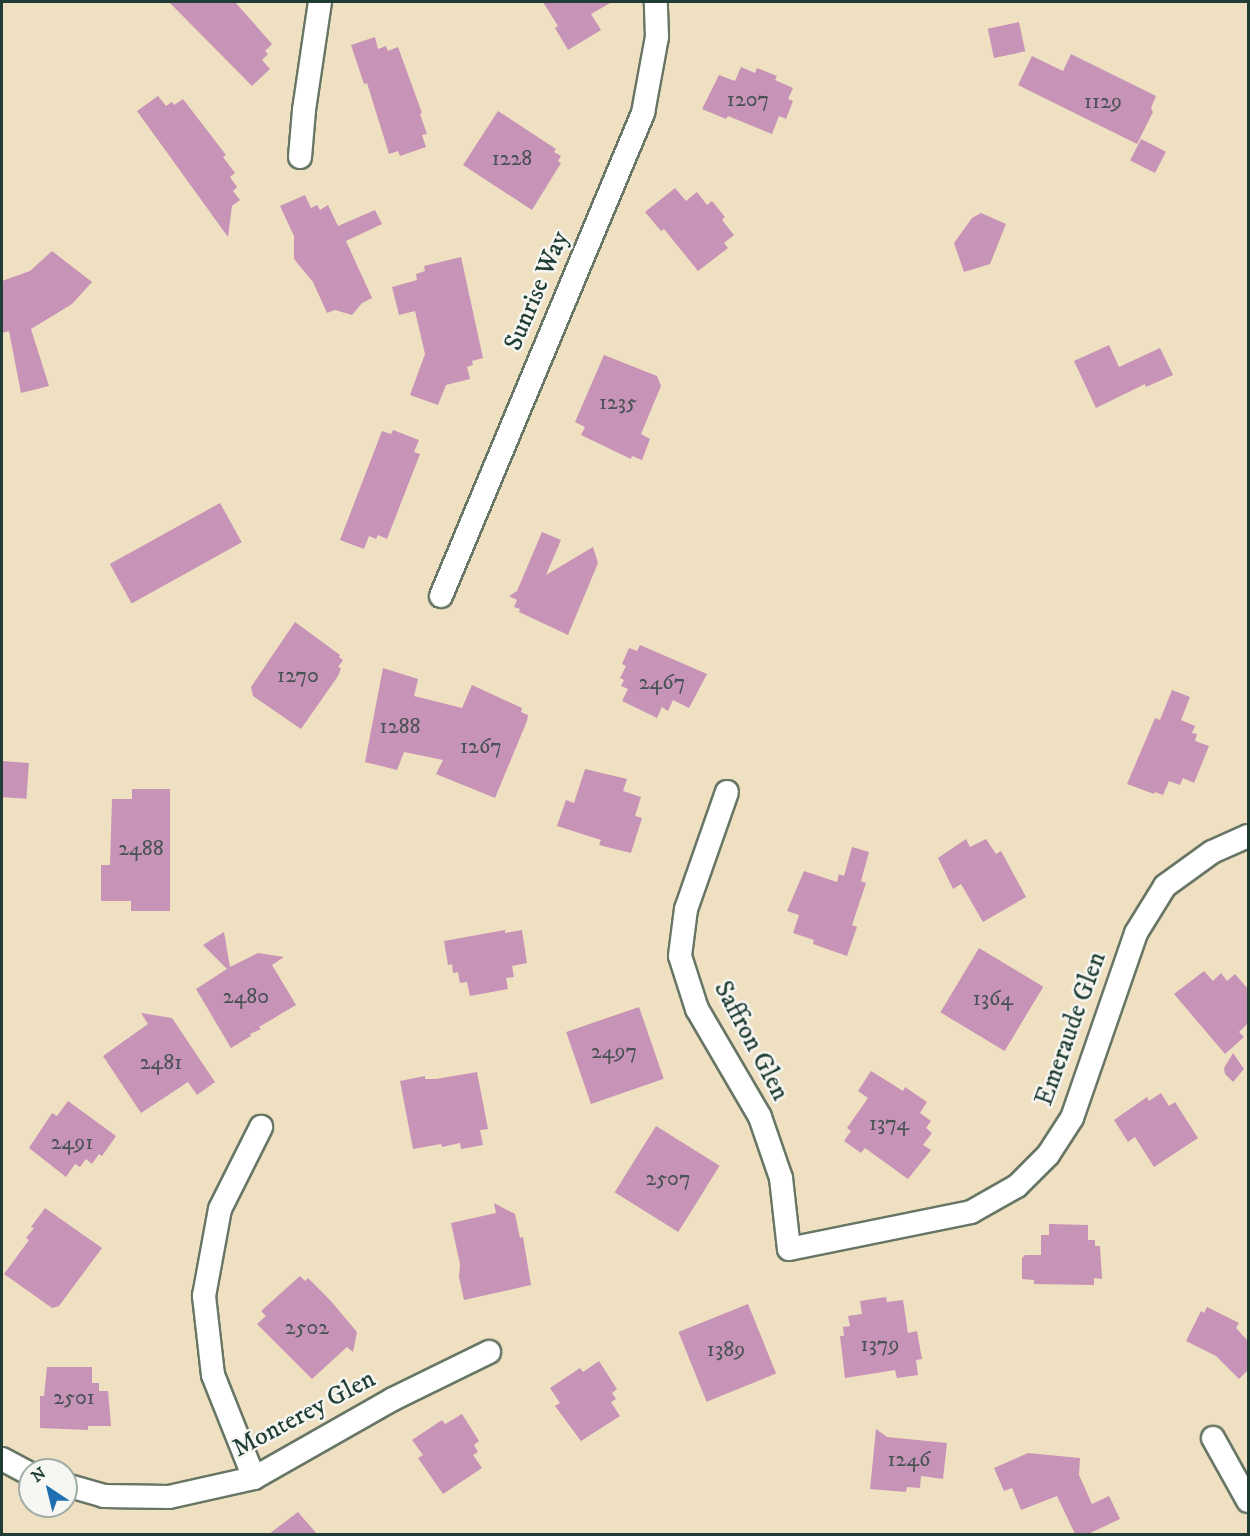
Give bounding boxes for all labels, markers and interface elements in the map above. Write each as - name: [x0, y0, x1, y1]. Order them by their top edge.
- house number: 1207: [727, 87, 769, 113]
- house number: 1129: [1084, 89, 1122, 115]
- house number: 1228: [492, 146, 532, 172]
- street label: Sunrise Way: [498, 227, 576, 355]
- house number: 1235: [599, 390, 637, 416]
- house number: 1270: [277, 663, 319, 689]
- house number: 2467: [639, 670, 685, 696]
- house number: 1288: [380, 714, 420, 740]
- house number: 1267: [460, 734, 502, 760]
- house number: 2488: [118, 836, 164, 862]
- street label: Emeraude Glen: [1029, 948, 1113, 1110]
- street label: Saffron Glen: [707, 976, 795, 1106]
- house number: 2480: [223, 984, 269, 1010]
- house number: 1364: [973, 986, 1013, 1012]
- house number: 2497: [591, 1039, 637, 1065]
- house number: 2481: [140, 1050, 182, 1076]
- house number: 1374: [869, 1111, 909, 1137]
- house number: 2491: [51, 1130, 93, 1156]
- house number: 2507: [645, 1166, 691, 1192]
- house number: 2502: [285, 1315, 329, 1341]
- house number: 1379: [861, 1332, 899, 1358]
- house number: 1389: [707, 1337, 745, 1363]
- street label: Monterey Glen: [227, 1363, 381, 1465]
- house number: 2501: [53, 1385, 95, 1411]
- house number: 1246: [887, 1447, 931, 1473]
- north arrow: [18, 1458, 78, 1518]
- text: N: [28, 1463, 50, 1487]

